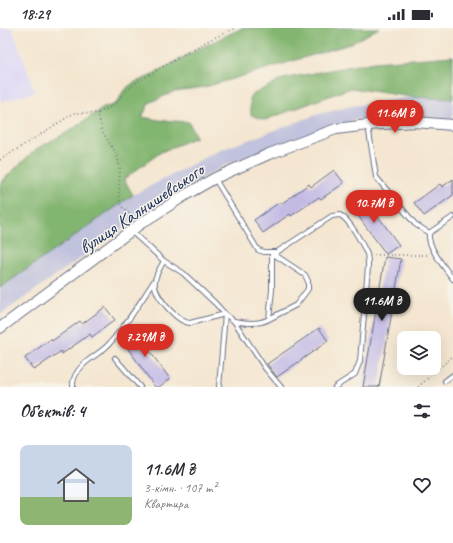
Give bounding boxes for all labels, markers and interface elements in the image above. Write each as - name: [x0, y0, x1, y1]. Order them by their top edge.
- text: 18:29: [20, 5, 50, 24]
- pin: 11.6M ₴: [358, 100, 432, 134]
- text: 11.6M ₴: [376, 105, 415, 121]
- street label: вулиця Калнишевського: [74, 157, 211, 260]
- pin: 10.7M ₴: [337, 190, 411, 224]
- text: 10.7M ₴: [355, 195, 393, 211]
- pin: 11.6M ₴: [345, 288, 419, 322]
- text: 11.6M ₴: [363, 293, 402, 309]
- pin: 7.29M ₴: [108, 324, 182, 358]
- text: 7.29M ₴: [126, 329, 164, 345]
- map controls: [397, 331, 441, 375]
- button: layers: [397, 331, 441, 375]
- icon: filters: [411, 400, 433, 422]
- text: Об’єктів: 4: [20, 401, 86, 422]
- text: 11.6M ₴: [144, 459, 195, 480]
- icon: home: [52, 461, 100, 509]
- icon: heart: [411, 474, 433, 496]
- text: 3-кімн. · 107 m²: [144, 480, 217, 496]
- text: Квартира: [144, 496, 188, 512]

